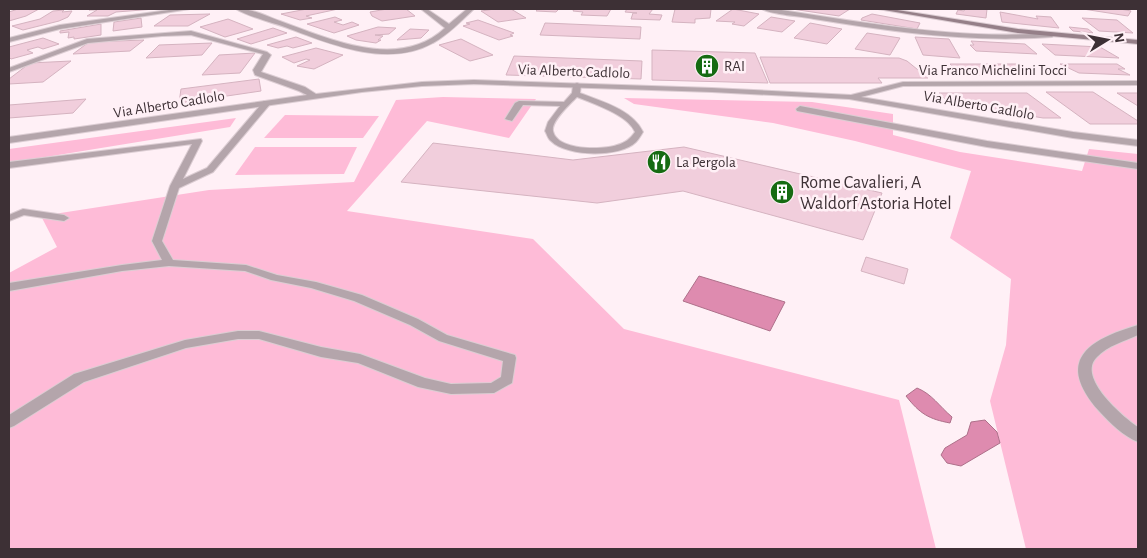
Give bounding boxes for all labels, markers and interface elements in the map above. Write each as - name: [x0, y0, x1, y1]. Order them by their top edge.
- north arrow: [1082, 15, 1132, 65]
- text: N: [1111, 32, 1127, 44]
- building icon: RAI: [694, 53, 720, 79]
- place label: RAI: [724, 59, 745, 74]
- street label: Via Alberto Cadlolo: [518, 62, 630, 81]
- street label: Via Franco Michelini Tocci: [919, 63, 1067, 78]
- street label: Via Alberto Cadlolo: [112, 88, 226, 121]
- street label: Via Alberto Cadlolo: [922, 88, 1036, 123]
- restaurant icon: La Pergola: [646, 149, 672, 175]
- place label: La Pergola: [676, 155, 736, 170]
- place label: Rome Cavalieri, A Waldorf Astoria Hotel: [800, 174, 952, 213]
- building icon: Rome Cavalieri, A Waldorf Astoria Hotel: [769, 179, 795, 205]

